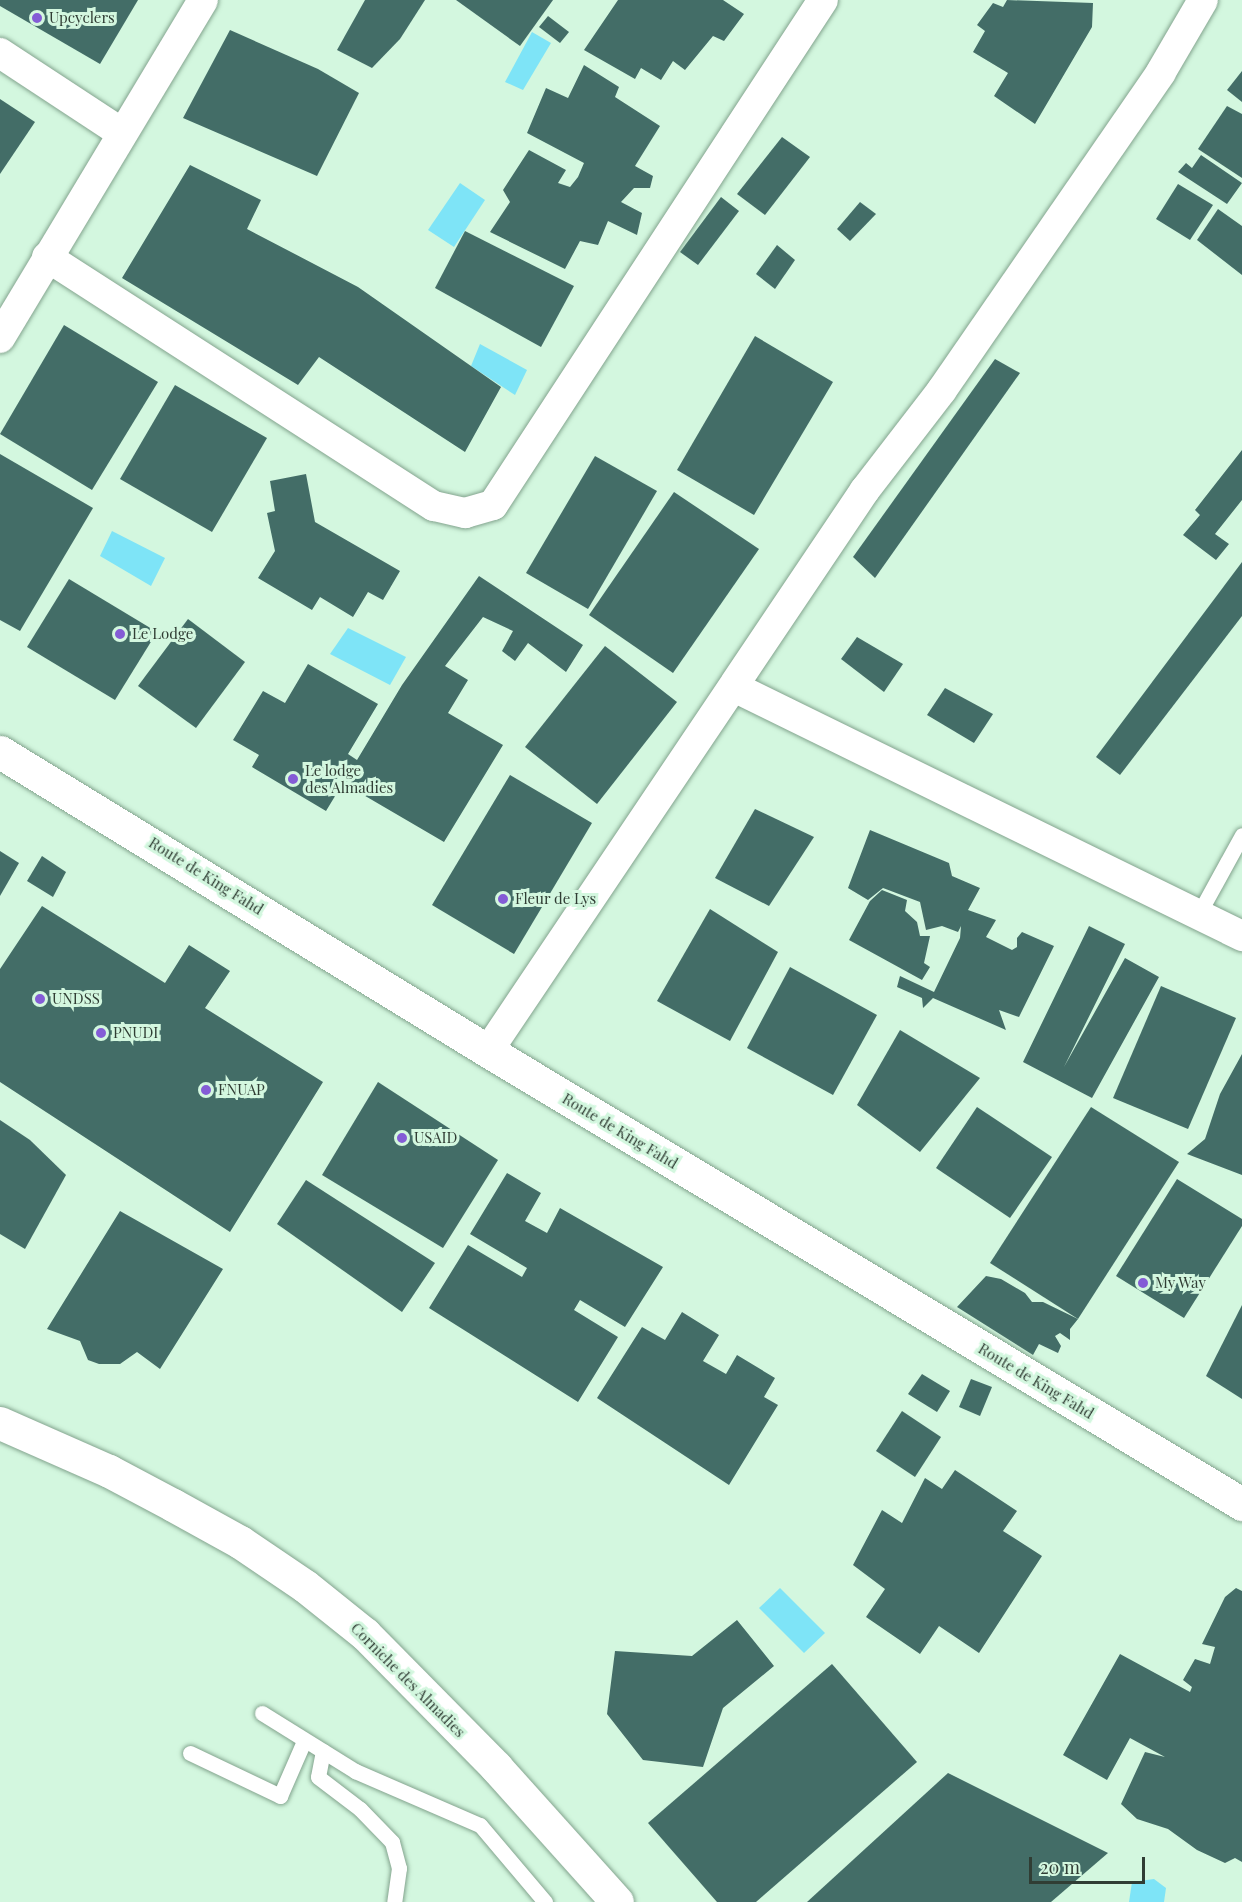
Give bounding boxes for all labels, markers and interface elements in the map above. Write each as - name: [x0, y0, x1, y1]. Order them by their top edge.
- place label: Upcyclers: [49, 9, 115, 27]
- marker: Upcyclers: [30, 11, 44, 25]
- place label: Le Lodge: [132, 625, 193, 643]
- marker: Le Lodge: [113, 627, 127, 641]
- place label: Le lodge des Almadies: [305, 761, 394, 796]
- marker: Le lodge des Almadies: [286, 772, 300, 786]
- street label: Route de King Fahd: [146, 834, 266, 918]
- place label: Fleur de Lys: [515, 890, 596, 908]
- marker: Fleur de Lys: [496, 892, 510, 906]
- place label: UNDSS: [52, 990, 100, 1008]
- marker: UNDSS: [33, 992, 47, 1006]
- place label: PNUDI: [113, 1024, 158, 1042]
- marker: PNUDI: [94, 1026, 108, 1040]
- place label: FNUAP: [218, 1081, 265, 1099]
- marker: FNUAP: [199, 1083, 213, 1097]
- street label: Route de King Fahd: [559, 1089, 681, 1173]
- place label: USAID: [414, 1129, 457, 1147]
- marker: USAID: [395, 1131, 409, 1145]
- place label: My Way: [1155, 1274, 1207, 1292]
- marker: My Way: [1136, 1276, 1150, 1290]
- street label: Route de King Fahd: [975, 1339, 1097, 1423]
- street label: Corniche des Almadies: [347, 1619, 469, 1741]
- scale bar: [1032, 1845, 1148, 1883]
- text: 20 m: [1040, 1855, 1080, 1879]

